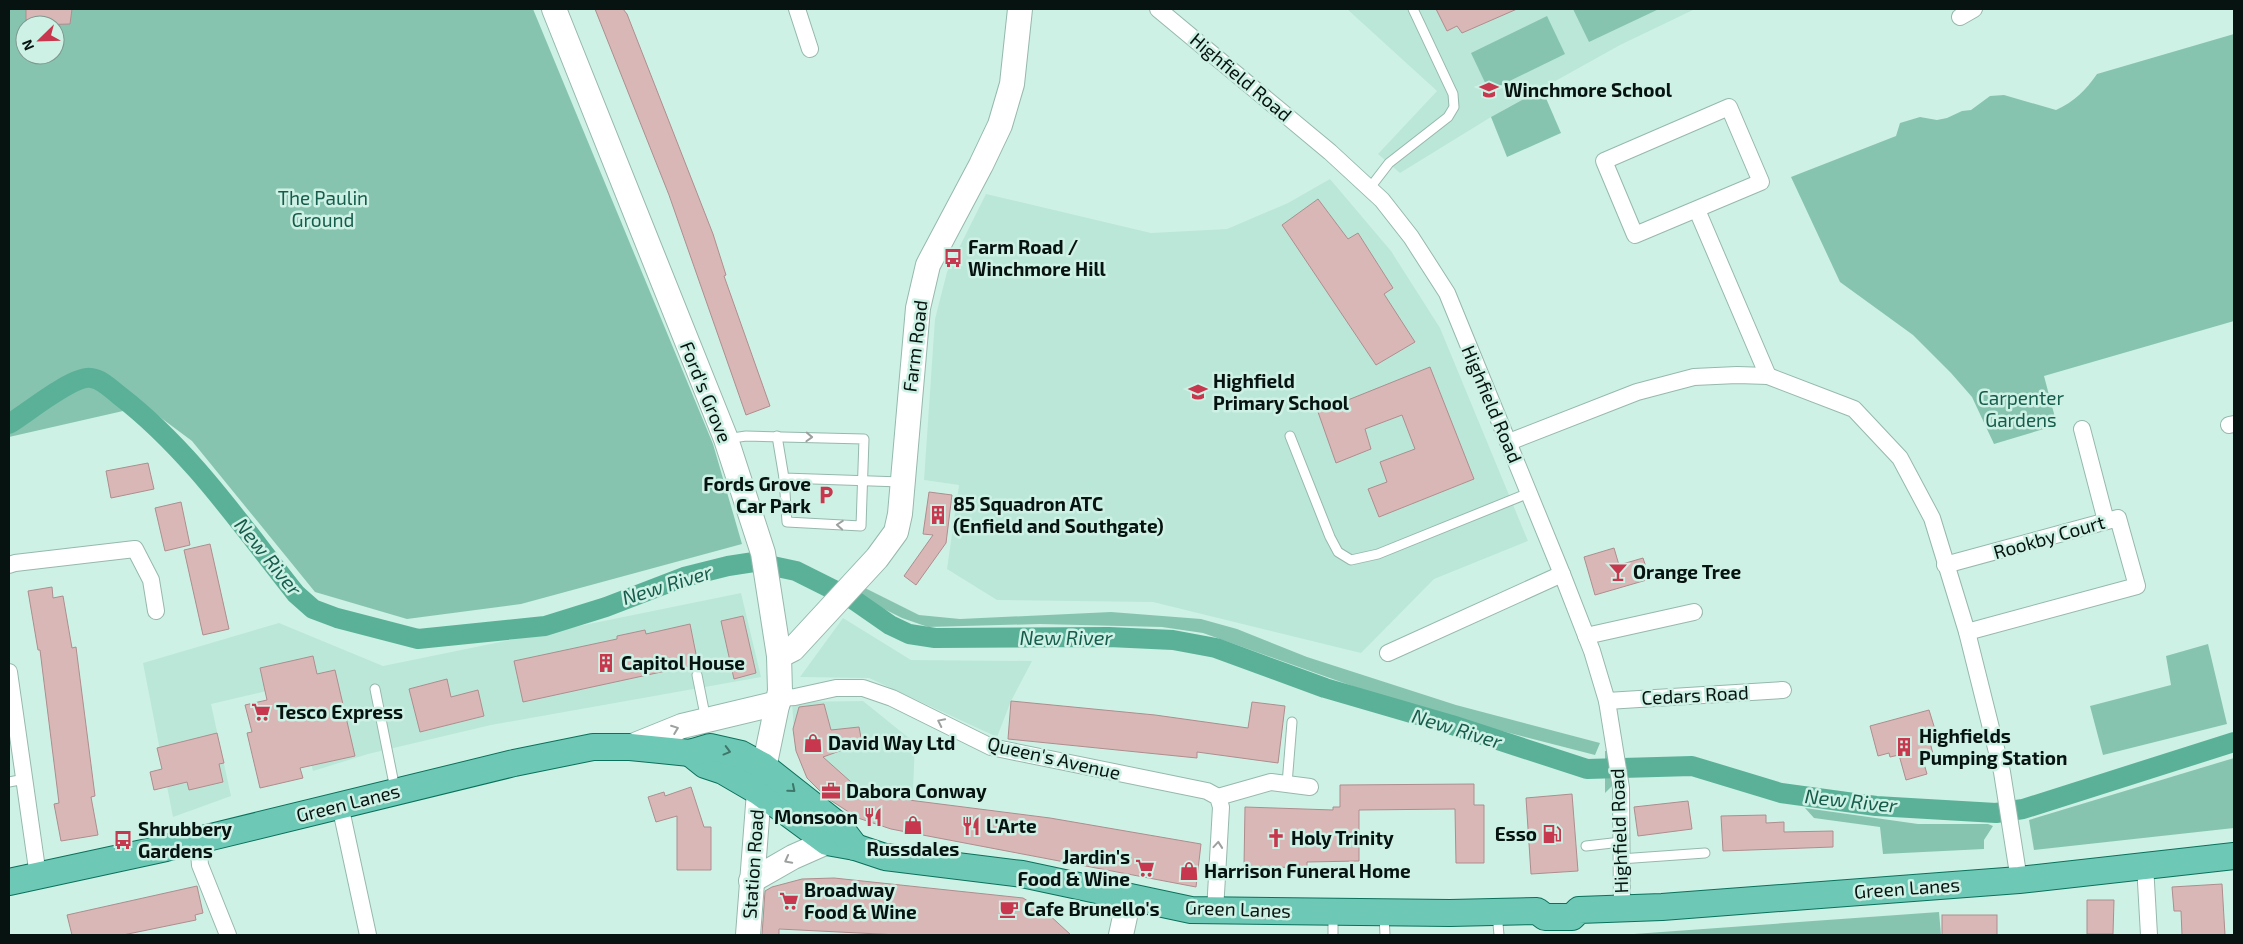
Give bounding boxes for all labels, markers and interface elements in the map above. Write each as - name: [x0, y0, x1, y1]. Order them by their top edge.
- north arrow: [15, 15, 65, 65]
- street label: Highfield Road: [1186, 28, 1297, 126]
- text: N: [18, 37, 37, 53]
- place label: Winchmore School: [1504, 78, 1673, 101]
- school or university icon: Winchmore School: [1478, 79, 1500, 101]
- park label: The Paulin Ground: [278, 186, 368, 231]
- place label: Farm Road / Winchmore Hill: [968, 235, 1107, 280]
- bus stop icon: Farm Road / Winchmore Hill: [942, 247, 964, 269]
- street label: Farm Road: [897, 299, 932, 393]
- street label: Ford's Grove: [676, 338, 737, 446]
- street label: Highfield Road: [1457, 342, 1528, 466]
- place label: Highfield Primary School: [1213, 369, 1350, 415]
- school or university icon: Highfield Primary School: [1187, 381, 1209, 403]
- park label: Carpenter Gardens: [1978, 386, 2064, 431]
- one-way arrow: [806, 432, 814, 443]
- place label: Fords Grove Car Park: [703, 472, 811, 517]
- parking icon: Fords Grove Car Park: [815, 484, 837, 506]
- place label: 85 Squadron ATC (Enfield and Southgate): [953, 492, 1164, 537]
- building icon: 85 Squadron ATC (Enfield and Southgate): [927, 504, 949, 526]
- street label: Rookby Court: [1991, 510, 2107, 563]
- water label: New River: [230, 513, 308, 601]
- one-way arrow: [836, 519, 844, 530]
- water label: New River: [619, 559, 716, 609]
- place label: Orange Tree: [1633, 560, 1741, 583]
- bar icon: Orange Tree: [1607, 561, 1629, 583]
- water label: New River: [1020, 625, 1113, 649]
- place label: Capitol House: [621, 651, 745, 674]
- building icon: Capitol House: [595, 652, 617, 674]
- street label: Cedars Road: [1641, 680, 1749, 709]
- place label: Tesco Express: [276, 700, 403, 723]
- supermarket icon: Tesco Express: [250, 701, 272, 723]
- water label: New River: [1409, 703, 1506, 753]
- one-way arrow: [937, 718, 946, 728]
- place label: Highfields Pumping Station: [1919, 724, 2067, 769]
- one-way arrow: [670, 725, 679, 735]
- place label: David Way Ltd: [828, 731, 955, 755]
- street label: Queen's Avenue: [985, 731, 1123, 784]
- shop icon: David Way Ltd: [802, 732, 824, 754]
- building icon: Highfields Pumping Station: [1893, 736, 1915, 758]
- one-way arrow: [723, 745, 732, 756]
- street label: Highfield Road: [1605, 768, 1632, 894]
- street label: Green Lanes: [294, 779, 402, 827]
- place label: Dabora Conway: [846, 779, 987, 803]
- office icon: Dabora Conway: [820, 780, 842, 802]
- one-way arrow: [787, 783, 796, 792]
- water label: New River: [1804, 783, 1900, 817]
- place label: Monsoon: [774, 805, 858, 828]
- restaurant icon: Monsoon: [862, 806, 884, 828]
- street label: Station Road: [737, 808, 768, 920]
- shop icon: Russdales: [902, 814, 924, 836]
- place label: L'Arte: [986, 814, 1037, 837]
- restaurant icon: L'Arte: [960, 815, 982, 837]
- place label: Shrubbery Gardens: [138, 817, 232, 862]
- place label: Esso: [1495, 822, 1537, 845]
- fuel station icon: Esso: [1541, 823, 1563, 845]
- place label: Holy Trinity: [1291, 826, 1394, 850]
- church icon: Holy Trinity: [1265, 827, 1287, 849]
- bus stop icon: Shrubbery Gardens: [112, 829, 134, 851]
- place label: Russdales: [867, 837, 959, 860]
- one-way arrow: [1212, 840, 1223, 848]
- place label: Jardin's Food & Wine: [1017, 845, 1130, 890]
- one-way arrow: [784, 854, 793, 864]
- supermarket icon: Jardin's Food & Wine: [1134, 857, 1156, 879]
- place label: Harrison Funeral Home: [1204, 859, 1411, 882]
- shop icon: Harrison Funeral Home: [1178, 860, 1200, 882]
- street label: Green Lanes: [1853, 872, 1961, 903]
- place label: Broadway Food & Wine: [804, 878, 917, 923]
- supermarket icon: Broadway Food & Wine: [778, 890, 800, 912]
- street label: Green Lanes: [1185, 895, 1291, 922]
- place label: Cafe Brunello's: [1024, 897, 1160, 920]
- cafe icon: Cafe Brunello's: [998, 898, 1020, 920]

